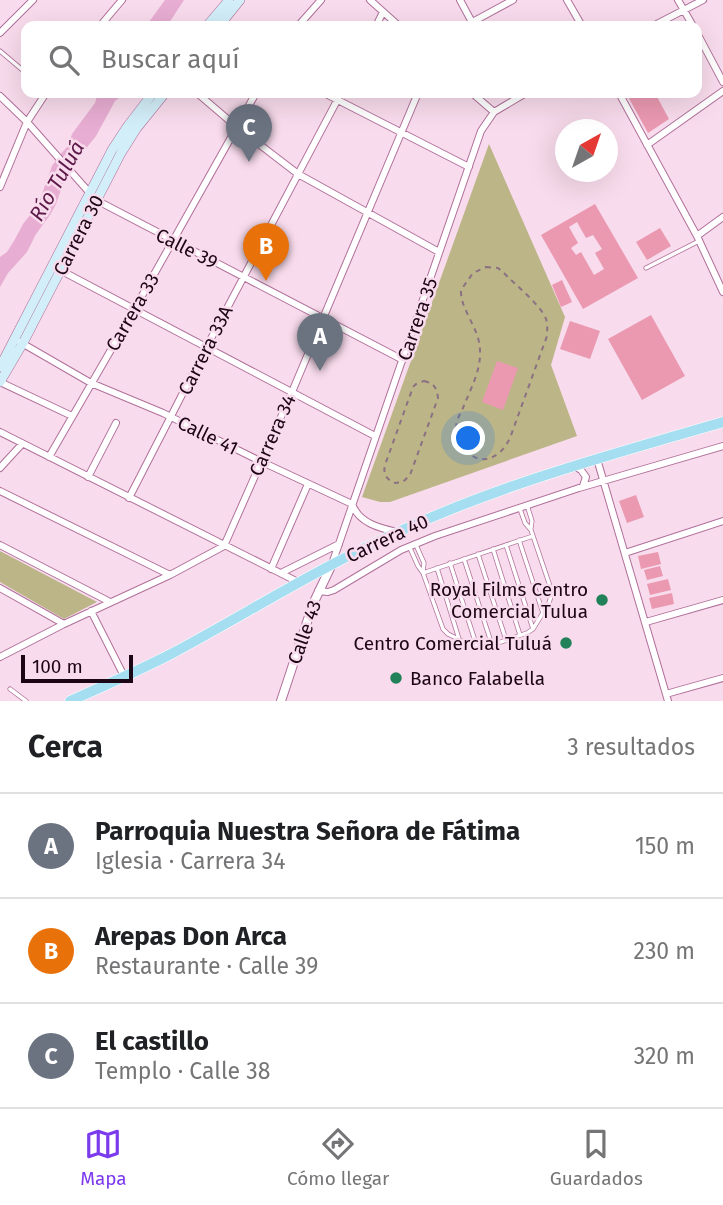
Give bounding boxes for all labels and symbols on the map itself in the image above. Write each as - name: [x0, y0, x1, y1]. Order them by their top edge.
- pin: C: [226, 104, 272, 162]
- north arrow: [555, 119, 618, 182]
- water label: Río Tuluá: [24, 136, 90, 226]
- street label: Carrera 30: [48, 191, 109, 279]
- street label: Calle 39: [152, 223, 222, 274]
- pin: B: [243, 223, 289, 281]
- street label: Carrera 33: [101, 269, 164, 355]
- street label: Carrera 35: [393, 275, 442, 364]
- street label: Carrera 33A: [173, 302, 238, 399]
- pin: A: [297, 313, 343, 371]
- street label: Carrera 34: [244, 391, 301, 480]
- street label: Calle 41: [174, 411, 242, 460]
- your location: [451, 421, 485, 455]
- street label: Carrera 40: [342, 509, 432, 567]
- place label: Royal Films Centro Comercial Tulua: [430, 578, 588, 623]
- marker: Royal Films Centro Comercial Tulua: [594, 592, 610, 608]
- street label: Calle 43: [283, 597, 326, 667]
- place label: Centro Comercial Tuluá: [353, 632, 552, 655]
- marker: Centro Comercial Tuluá: [558, 635, 574, 651]
- scale bar: [21, 652, 133, 684]
- place label: Banco Falabella: [410, 667, 545, 690]
- marker: Banco Falabella: [388, 670, 404, 686]

